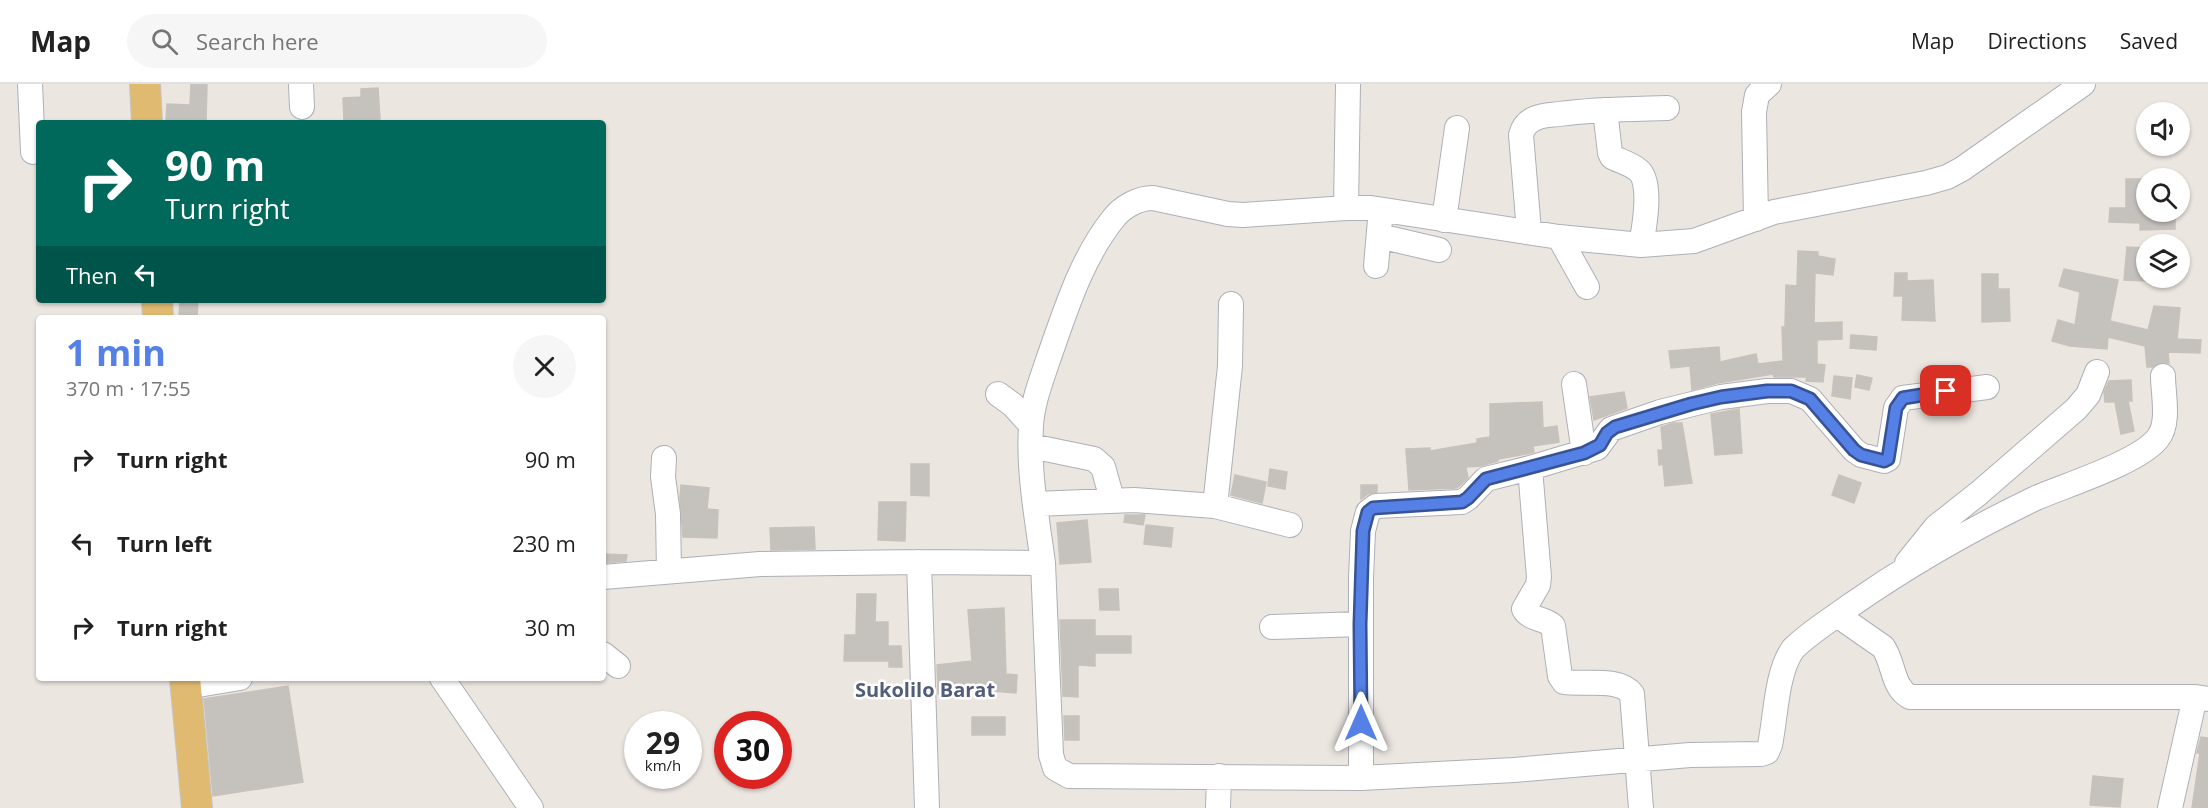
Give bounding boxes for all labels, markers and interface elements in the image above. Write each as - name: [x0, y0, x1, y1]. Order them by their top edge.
- search box: [127, 14, 547, 68]
- text: Map: [30, 22, 91, 60]
- icon: search: [148, 25, 181, 58]
- text: Search here: [196, 26, 319, 56]
- text: Map: [1911, 27, 1954, 55]
- text: Directions: [1987, 27, 2087, 55]
- text: Saved: [2120, 27, 2178, 55]
- map controls: [2136, 102, 2190, 288]
- button: sound: [2136, 102, 2190, 156]
- text: 90 m: [165, 136, 265, 193]
- icon: right: [66, 144, 144, 222]
- button: search: [2136, 168, 2190, 222]
- text: Turn right: [165, 190, 290, 227]
- button: layers: [2136, 234, 2190, 288]
- icon: left: [129, 258, 162, 291]
- text: Then: [66, 260, 117, 290]
- text: 1 min: [66, 328, 166, 377]
- button: close: [513, 335, 576, 398]
- pin: [1920, 365, 1971, 416]
- icon: arrive: [1929, 374, 1962, 407]
- text: 370 m · 17:55: [66, 375, 191, 402]
- icon: right: [66, 443, 99, 476]
- text: Turn right: [117, 444, 228, 474]
- text: 90 m: [525, 444, 576, 474]
- icon: left: [66, 527, 99, 560]
- text: Turn left: [117, 528, 212, 558]
- text: 230 m: [512, 528, 576, 558]
- icon: right: [66, 611, 99, 644]
- text: Turn right: [117, 612, 228, 642]
- text: 30 m: [525, 612, 576, 642]
- district label: Sukolilo Barat: [855, 676, 995, 703]
- position arrow: [1329, 691, 1393, 755]
- speed limit sign: 30: [714, 711, 792, 789]
- text: 29: [646, 722, 680, 763]
- text: km/h: [645, 755, 681, 775]

